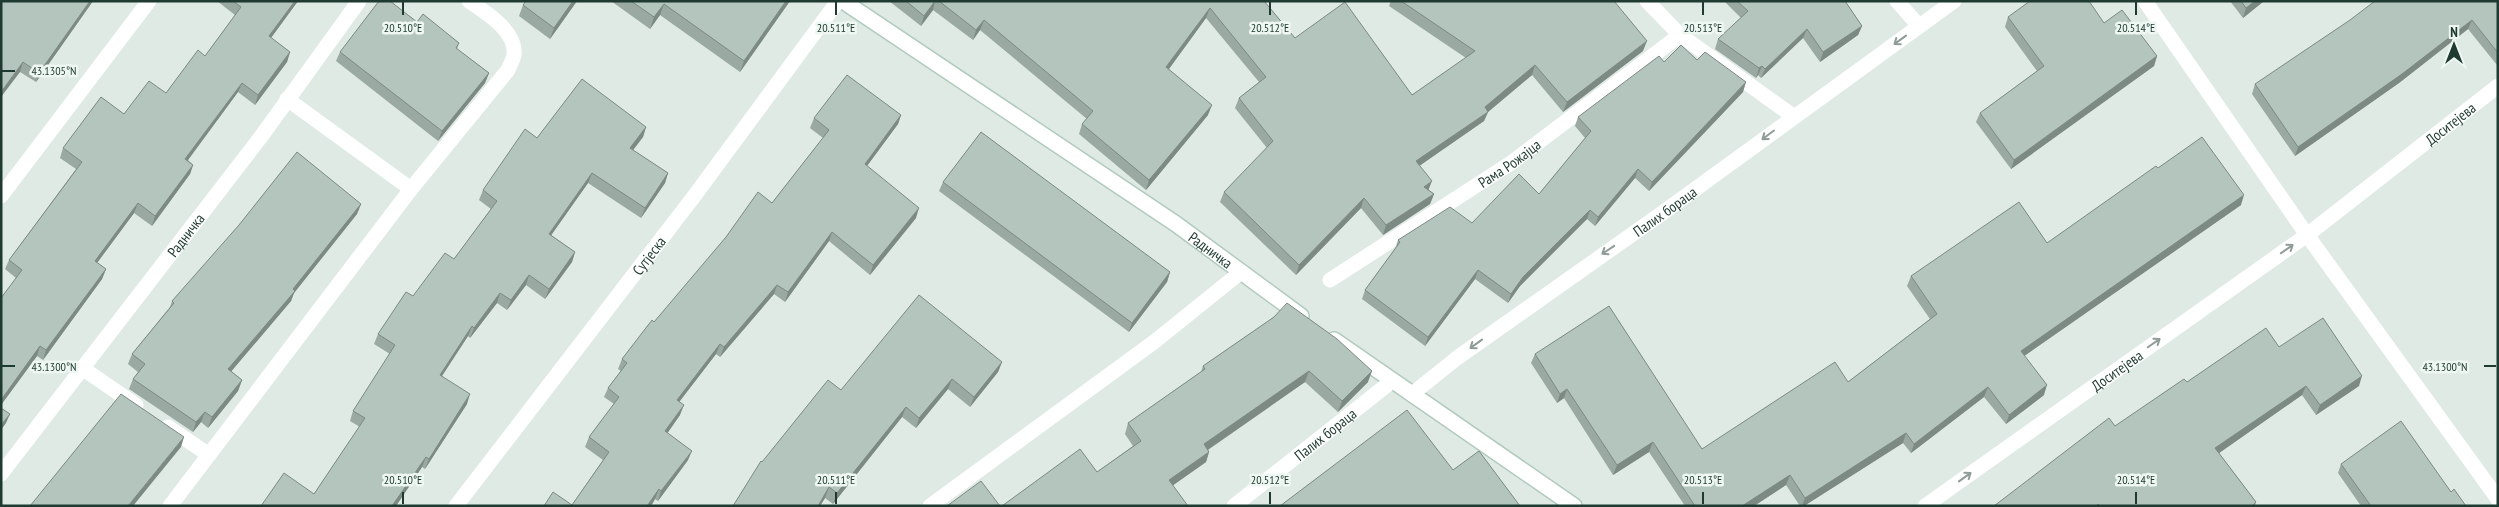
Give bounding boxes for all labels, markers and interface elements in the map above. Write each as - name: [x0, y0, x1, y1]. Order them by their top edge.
- text: 20.510°E: [384, 20, 422, 35]
- text: 20.511°E: [817, 20, 855, 35]
- text: 20.512°E: [1251, 20, 1289, 35]
- text: 20.513°E: [1684, 20, 1722, 35]
- text: 20.514°E: [2117, 20, 2155, 35]
- north arrow: [2429, 20, 2479, 70]
- text: N: [2450, 23, 2458, 41]
- one-way arrow: [1893, 35, 1907, 45]
- text: 43.1305°N: [31, 63, 77, 78]
- street label: Доситејева: [2421, 98, 2479, 149]
- one-way arrow: [1761, 130, 1775, 140]
- street label: Рама Рожајца: [1474, 135, 1544, 191]
- street label: Палих бораца: [1629, 182, 1700, 240]
- street label: Радничка: [163, 209, 208, 260]
- street label: Радничка: [1185, 227, 1237, 272]
- street label: Сутјеска: [628, 232, 669, 279]
- one-way arrow: [2280, 244, 2294, 254]
- one-way arrow: [1601, 245, 1615, 255]
- one-way arrow: [2147, 338, 2161, 348]
- one-way arrow: [1469, 339, 1483, 350]
- street label: Доситејева: [2087, 345, 2146, 395]
- text: 43.1300°N: [31, 359, 77, 374]
- text: 43.1300°N: [2422, 359, 2468, 374]
- street label: Палих бораца: [1290, 404, 1360, 464]
- text: 20.510°E: [384, 472, 422, 487]
- text: 20.511°E: [817, 472, 855, 487]
- text: 20.512°E: [1251, 472, 1289, 487]
- text: 20.513°E: [1684, 472, 1722, 487]
- one-way arrow: [1958, 472, 1972, 482]
- text: 20.514°E: [2117, 472, 2155, 487]

